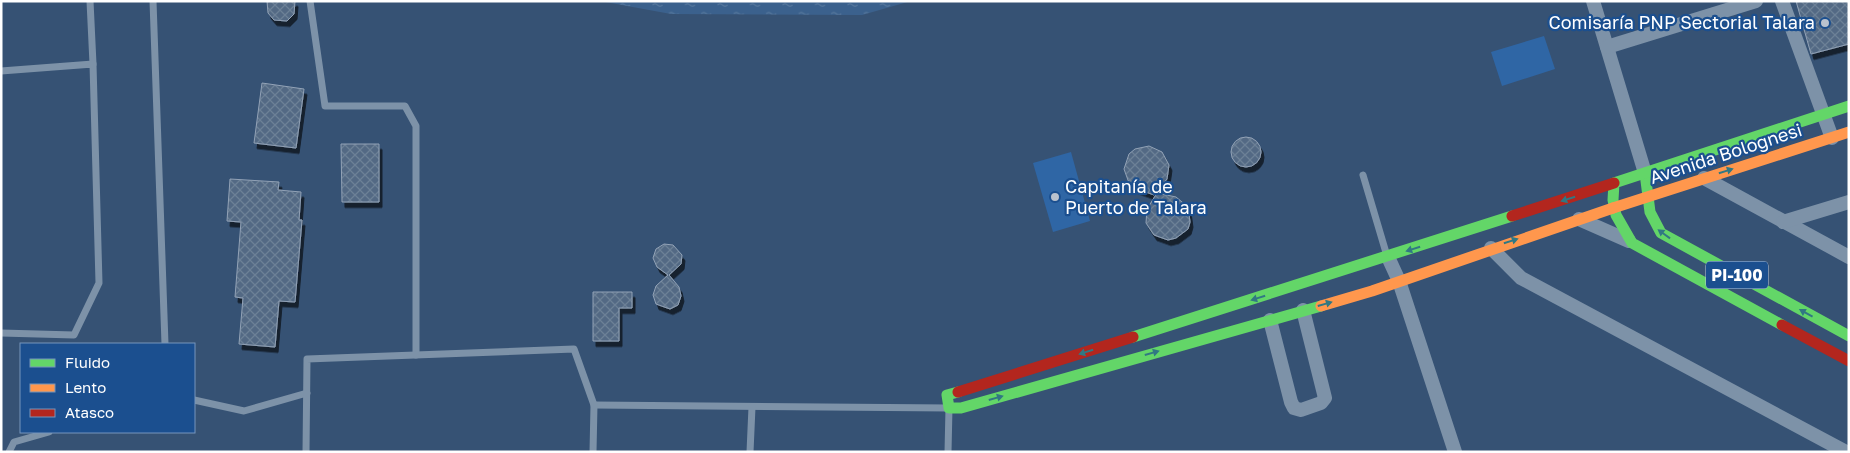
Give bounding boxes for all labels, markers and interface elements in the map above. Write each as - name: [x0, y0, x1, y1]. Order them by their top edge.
- place label: Comisaría PNP Sectorial Talara: [1549, 11, 1815, 33]
- marker: Comisaría PNP Sectorial Talara: [1819, 17, 1831, 29]
- street label: Avenida Bolognesi: [1647, 118, 1805, 188]
- one-way arrow: [1718, 166, 1733, 174]
- place label: Capitanía de Puerto de Talara: [1065, 175, 1207, 218]
- marker: Capitanía de Puerto de Talara: [1049, 191, 1061, 203]
- one-way arrow: [1560, 195, 1575, 203]
- one-way arrow: [1657, 229, 1671, 239]
- one-way arrow: [1504, 237, 1519, 245]
- one-way arrow: [1405, 245, 1420, 253]
- road number: PI-100: [1706, 262, 1768, 288]
- one-way arrow: [1250, 295, 1265, 302]
- one-way arrow: [1318, 300, 1333, 308]
- one-way arrow: [1798, 309, 1813, 317]
- legend: [20, 343, 195, 433]
- one-way arrow: [1078, 348, 1093, 356]
- one-way arrow: [1145, 349, 1160, 357]
- text: Fluido: [65, 353, 110, 371]
- text: Lento: [65, 378, 106, 396]
- one-way arrow: [988, 394, 1004, 402]
- text: Atasco: [65, 403, 114, 421]

